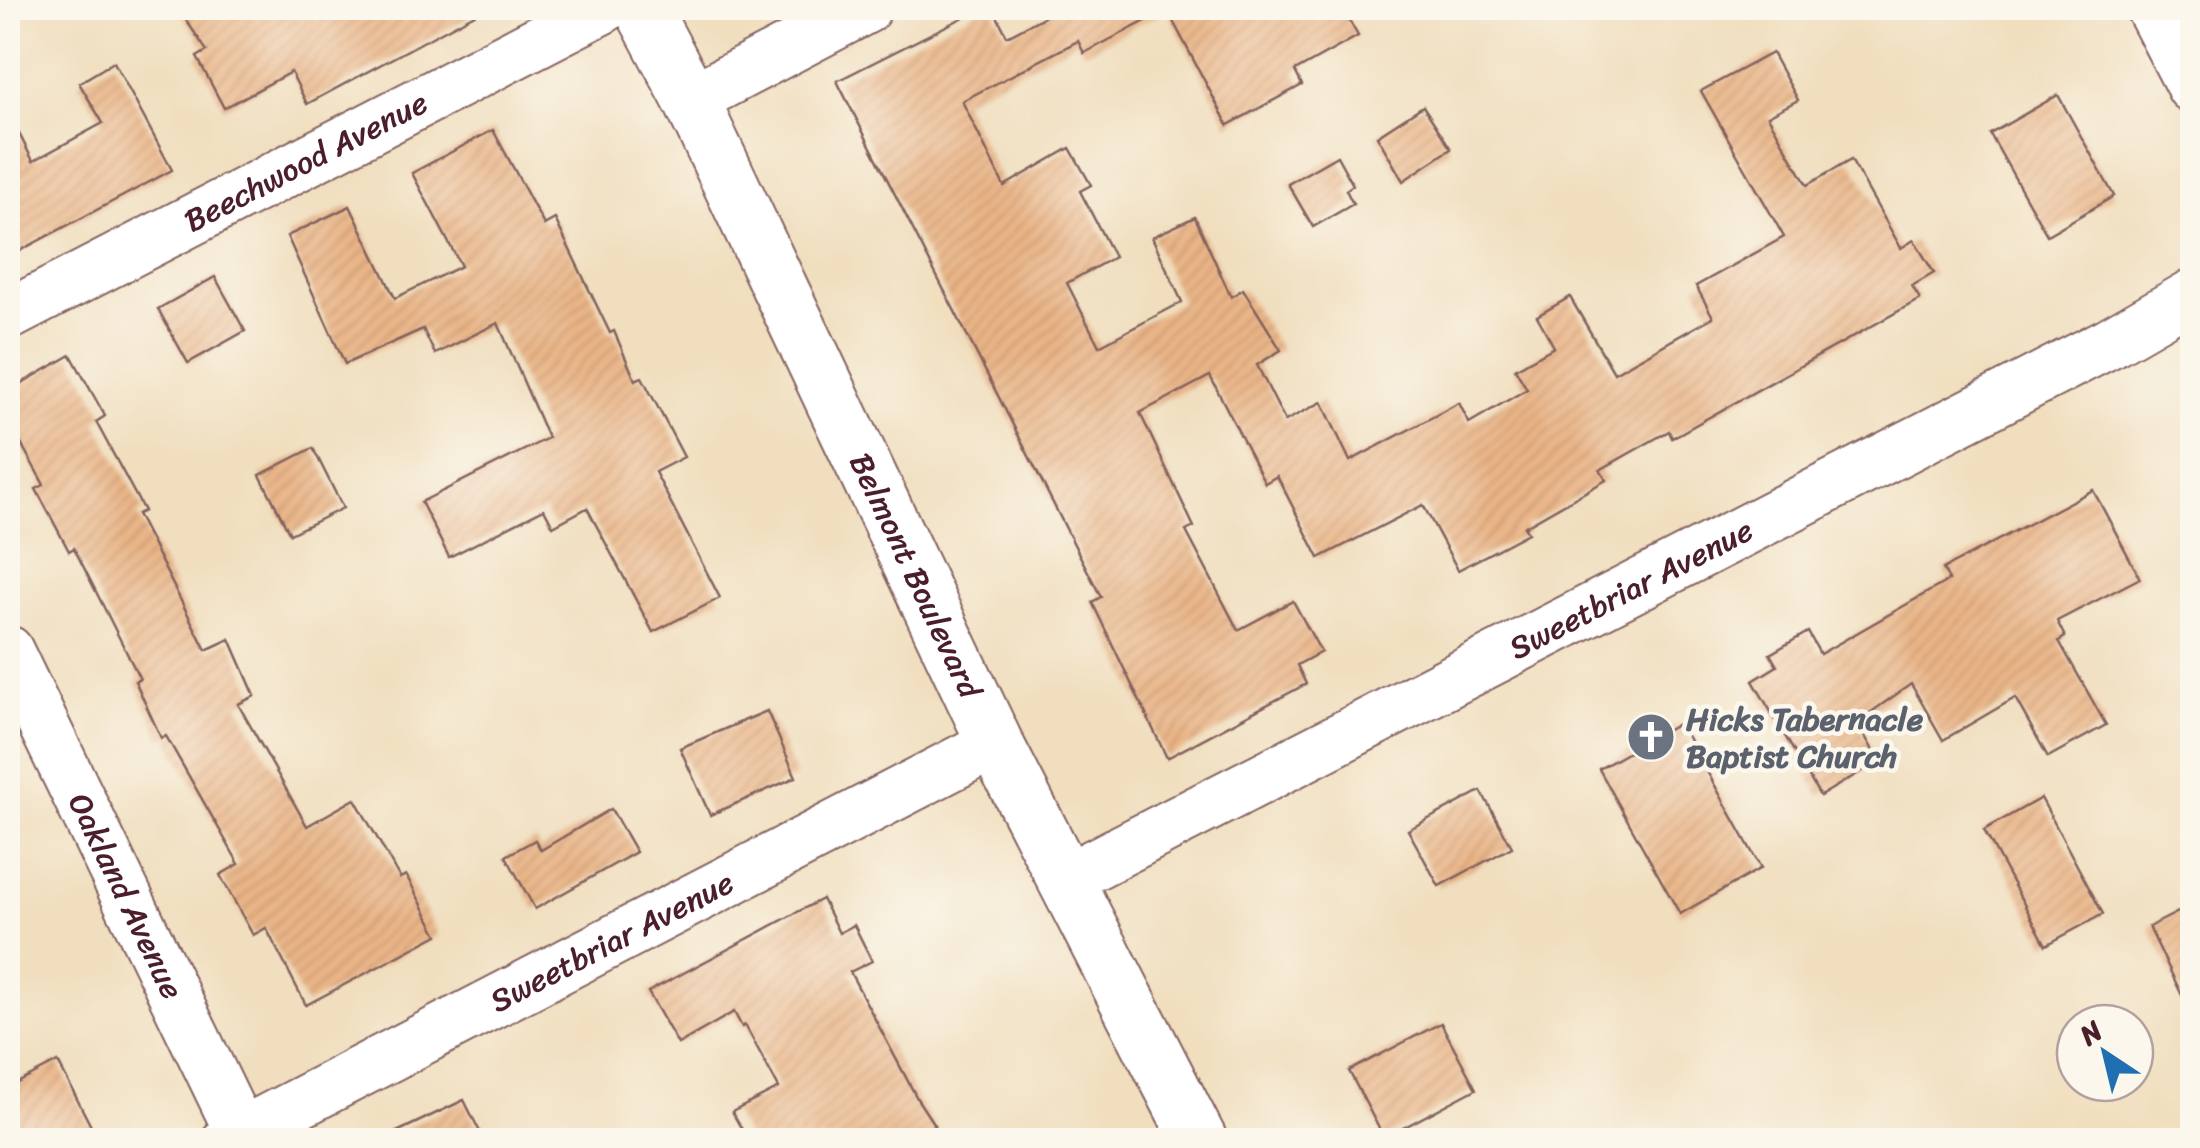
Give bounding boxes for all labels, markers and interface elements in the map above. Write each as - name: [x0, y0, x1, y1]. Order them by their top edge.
- street label: Beechwood Avenue: [173, 74, 438, 248]
- street label: Belmont Boulevard: [833, 443, 999, 710]
- street label: Sweetbriar Avenue: [1498, 502, 1763, 676]
- place label: Hicks Tabernacle Baptist Church: [1686, 691, 1924, 785]
- church icon: Hicks Tabernacle Baptist Church: [1625, 711, 1677, 763]
- street label: Oakland Avenue: [52, 783, 201, 1009]
- street label: Sweetbriar Avenue: [479, 854, 744, 1029]
- north arrow: [2055, 1003, 2155, 1103]
- text: N: [2068, 1007, 2113, 1059]

